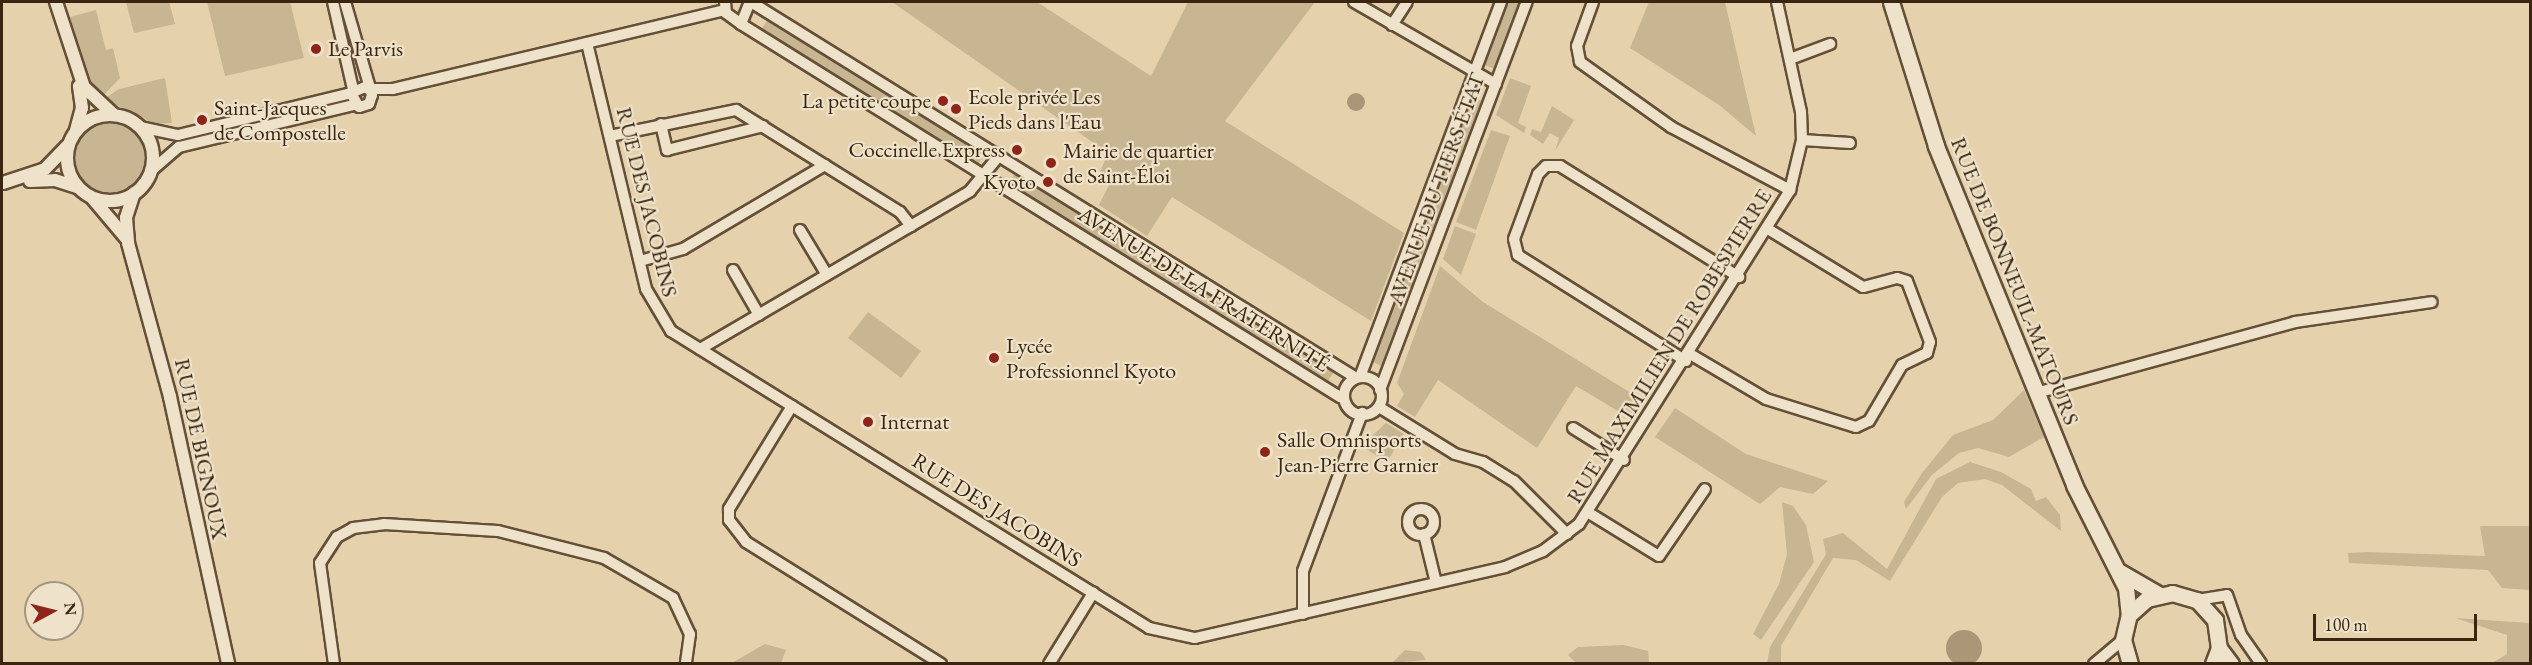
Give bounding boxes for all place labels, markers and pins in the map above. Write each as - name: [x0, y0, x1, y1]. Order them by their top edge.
- place label: Le Parvis: [328, 36, 403, 62]
- marker: Le Parvis: [309, 42, 323, 56]
- place label: Ecole privée Les Pieds dans l'Eau: [968, 83, 1101, 134]
- place label: La petite coupe: [802, 88, 931, 114]
- place label: Saint-Jacques de Compostelle: [214, 94, 346, 146]
- marker: La petite coupe: [936, 94, 950, 108]
- marker: Ecole privée Les Pieds dans l'Eau: [949, 102, 963, 116]
- marker: Saint-Jacques de Compostelle: [195, 113, 209, 127]
- place label: Coccinelle Express: [848, 137, 1005, 163]
- place label: Mairie de quartier de Saint-Éloi: [1063, 137, 1214, 188]
- marker: Coccinelle Express: [1010, 143, 1024, 157]
- marker: Mairie de quartier de Saint-Éloi: [1044, 156, 1058, 170]
- place label: Kyoto: [983, 169, 1036, 195]
- marker: Kyoto: [1041, 175, 1055, 189]
- place label: Lycée Professionnel Kyoto: [1006, 332, 1176, 384]
- marker: Lycée Professionnel Kyoto: [987, 351, 1001, 365]
- place label: Internat: [880, 409, 949, 435]
- marker: Internat: [861, 415, 875, 429]
- place label: Salle Omnisports Jean-Pierre Garnier: [1277, 426, 1438, 478]
- marker: Salle Omnisports Jean-Pierre Garnier: [1258, 445, 1272, 459]

